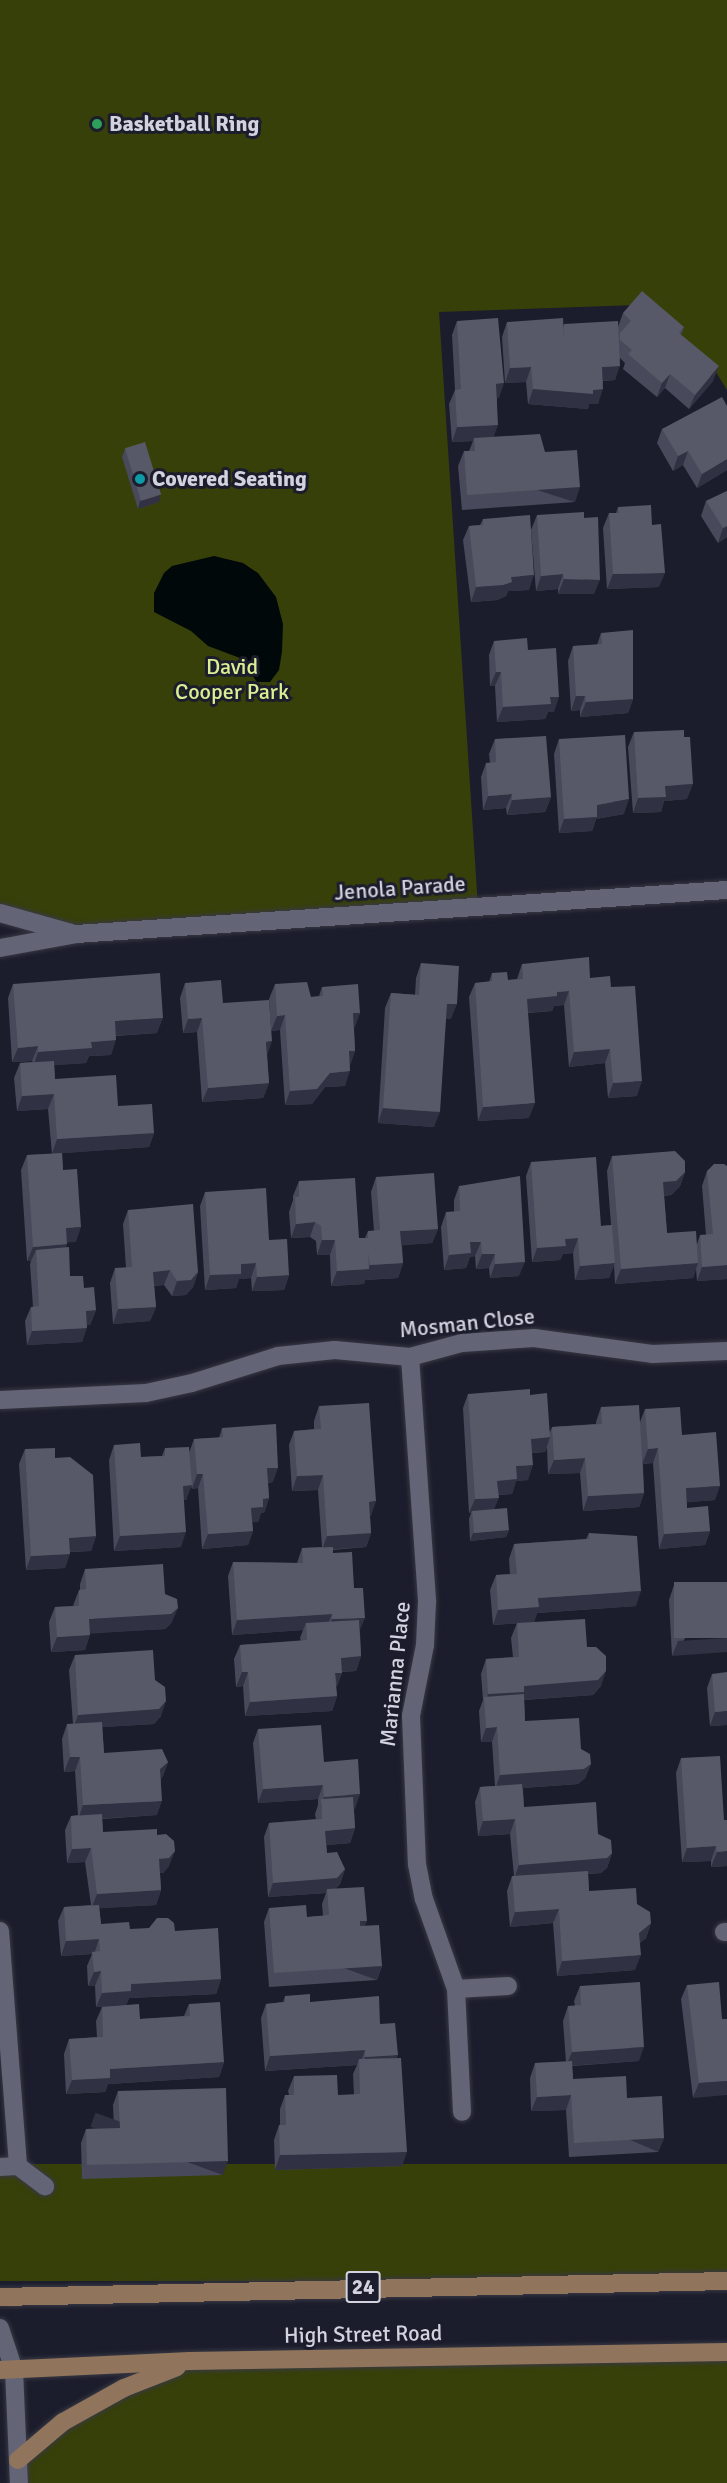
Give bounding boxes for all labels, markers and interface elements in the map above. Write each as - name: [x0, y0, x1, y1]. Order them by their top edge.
- place label: Basketball Ring: [109, 111, 259, 137]
- marker: Basketball Ring: [90, 117, 104, 131]
- place label: Covered Seating: [152, 466, 307, 492]
- marker: Covered Seating: [133, 472, 147, 486]
- park label: David Cooper Park: [175, 653, 289, 704]
- street label: Jenola Parade: [333, 870, 467, 906]
- street label: Mosman Close: [398, 1303, 536, 1343]
- street label: Marianna Place: [374, 1600, 416, 1748]
- road number: 24: [345, 2269, 381, 2305]
- street label: High Street Road: [284, 2319, 442, 2349]

